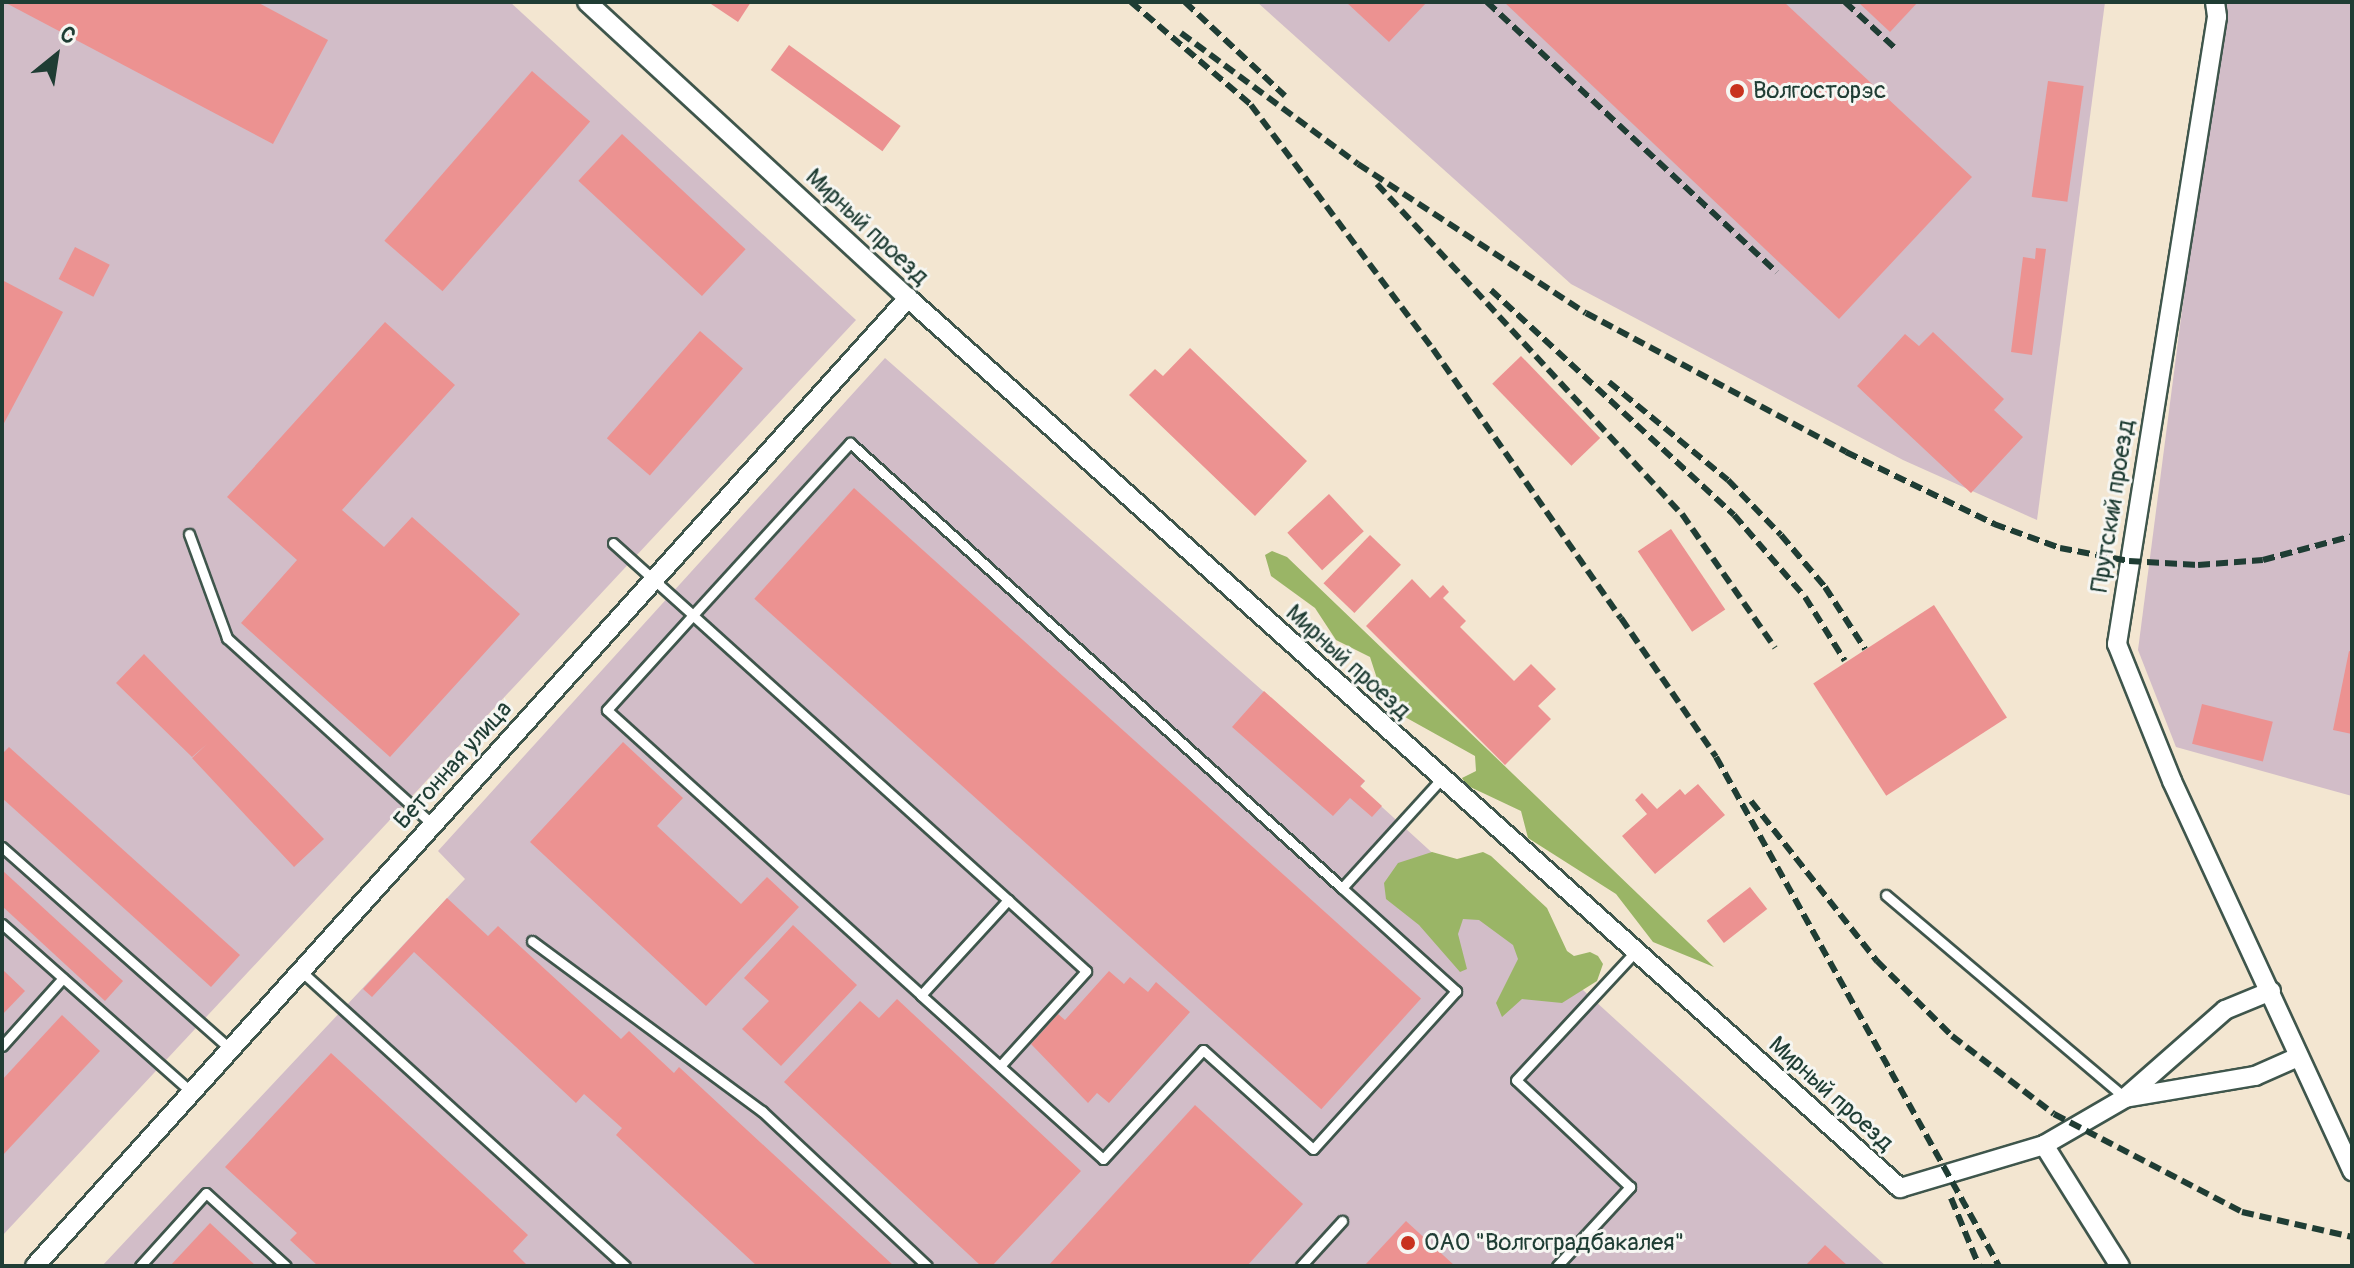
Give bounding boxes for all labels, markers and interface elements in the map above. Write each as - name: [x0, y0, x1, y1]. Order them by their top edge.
- north arrow: [16, 16, 96, 96]
- text: С: [55, 20, 81, 51]
- place label: Волгосторэс: [1753, 77, 1886, 105]
- marker: Волгосторэс: [1728, 82, 1746, 100]
- street label: Мирный проезд: [800, 163, 934, 291]
- street label: Прутский проезд: [2085, 418, 2141, 594]
- street label: Мирный проезд: [1280, 599, 1416, 725]
- street label: Бетонная улица: [388, 695, 518, 835]
- street label: Мирный проезд: [1763, 1031, 1899, 1157]
- place label: ОАО "Волгоградбакалея": [1424, 1229, 1684, 1257]
- marker: ОАО "Волгоградбакалея": [1399, 1234, 1417, 1252]

